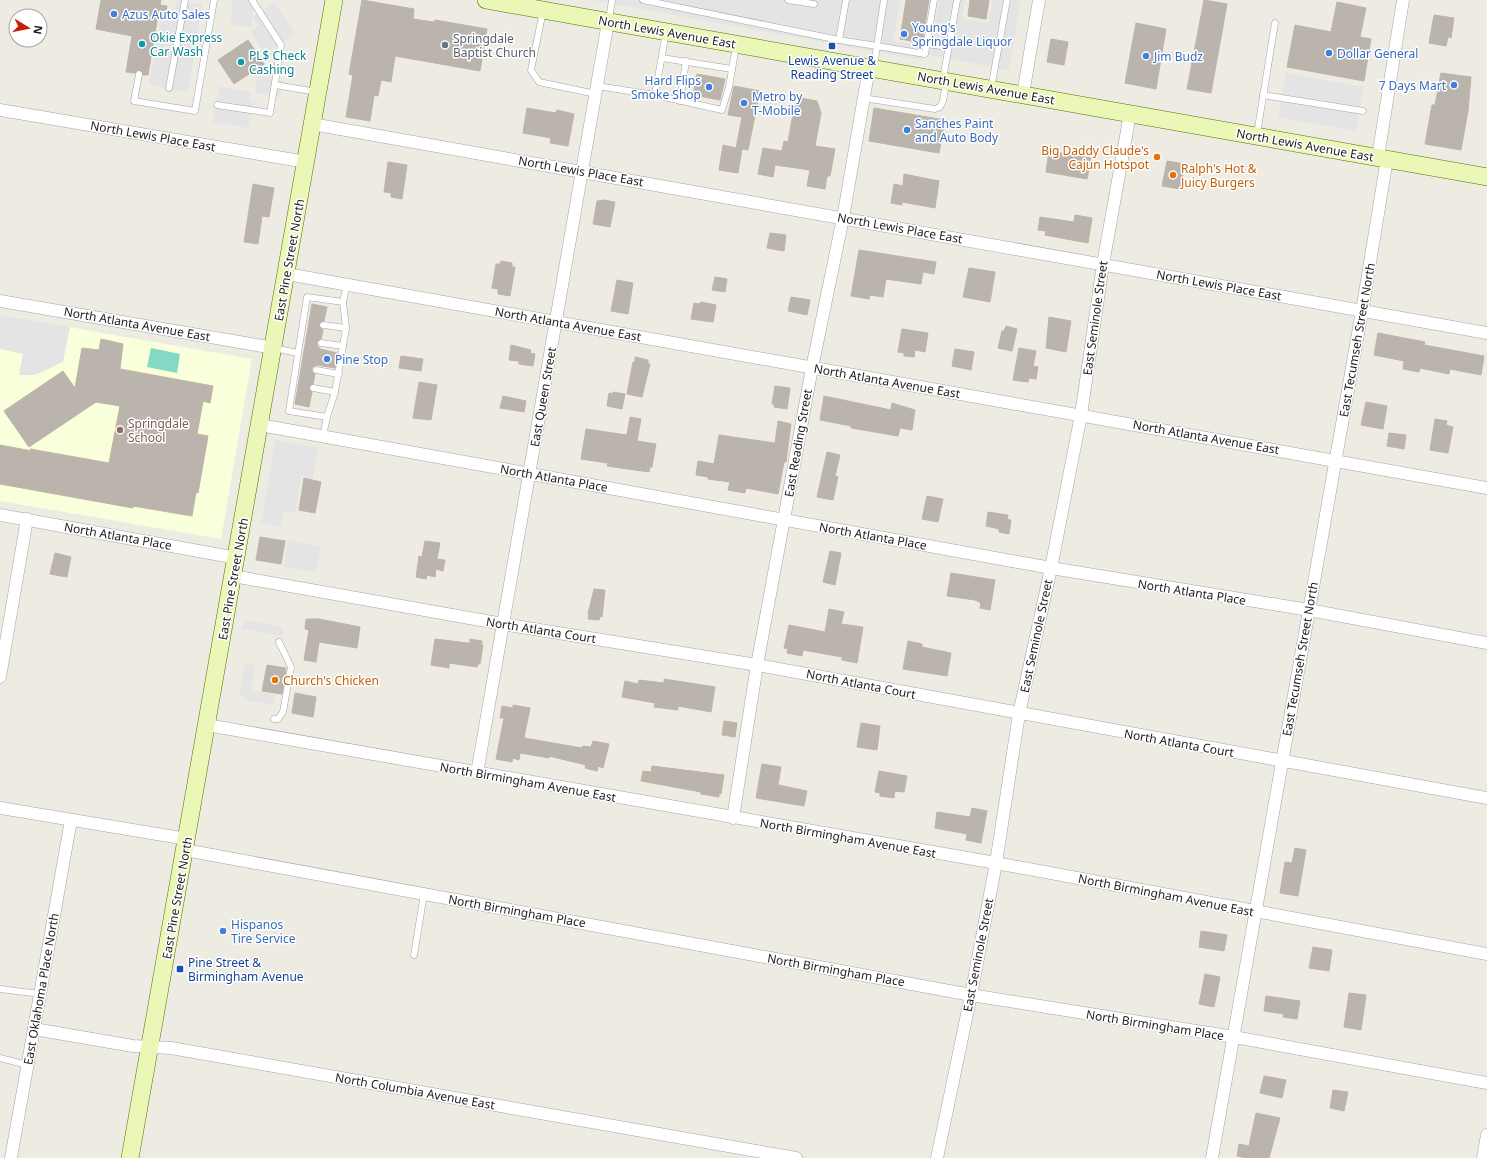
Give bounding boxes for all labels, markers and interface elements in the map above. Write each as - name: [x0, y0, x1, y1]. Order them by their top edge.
- place label: Azus Auto Sales: [122, 6, 211, 23]
- north arrow: [8, 8, 48, 48]
- marker: Azus Auto Sales: [109, 9, 119, 19]
- street label: North Lewis Avenue East: [597, 12, 738, 53]
- place label: Young's Springdale Liquor: [912, 19, 1012, 50]
- text: N: [30, 24, 47, 36]
- place label: Okie Express Car Wash: [150, 29, 222, 60]
- marker: Young's Springdale Liquor: [899, 29, 909, 39]
- place label: Springdale Baptist Church: [453, 30, 536, 61]
- marker: Okie Express Car Wash: [137, 39, 147, 49]
- marker: Springdale Baptist Church: [440, 40, 450, 50]
- marker: Lewis Avenue & Reading Street: [827, 41, 837, 51]
- place label: Dollar General: [1337, 45, 1418, 62]
- place label: PL$ Check Cashing: [249, 47, 307, 78]
- place label: Jim Budz: [1153, 48, 1203, 65]
- marker: Dollar General: [1324, 48, 1334, 58]
- marker: Jim Budz: [1141, 51, 1151, 61]
- place label: Lewis Avenue & Reading Street: [788, 52, 876, 83]
- marker: PL$ Check Cashing: [236, 57, 246, 67]
- street label: North Lewis Avenue East: [916, 68, 1057, 109]
- place label: Hard Flips Smoke Shop: [631, 72, 701, 103]
- place label: 7 Days Mart: [1379, 77, 1447, 94]
- marker: 7 Days Mart: [1449, 80, 1459, 90]
- marker: Hard Flips Smoke Shop: [704, 82, 714, 92]
- place label: Metro by T-Mobile: [752, 88, 803, 119]
- marker: Metro by T-Mobile: [739, 98, 749, 108]
- place label: Sanches Paint and Auto Body: [915, 115, 999, 146]
- street label: North Lewis Place East: [89, 117, 217, 155]
- marker: Sanches Paint and Auto Body: [902, 125, 912, 135]
- street label: North Lewis Avenue East: [1235, 125, 1376, 166]
- place label: Big Daddy Claude's Cajun Hotspot: [1041, 142, 1150, 173]
- street label: North Lewis Place East: [517, 152, 645, 190]
- marker: Big Daddy Claude's Cajun Hotspot: [1152, 152, 1162, 162]
- place label: Ralph's Hot & Juicy Burgers: [1180, 160, 1257, 191]
- marker: Ralph's Hot & Juicy Burgers: [1168, 170, 1178, 180]
- street label: East Pine Street North: [270, 197, 308, 323]
- street label: North Lewis Place East: [836, 209, 964, 247]
- street label: East Seminole Street: [1079, 259, 1112, 376]
- street label: East Tecumseh Street North: [1335, 262, 1379, 418]
- street label: North Lewis Place East: [1155, 266, 1283, 304]
- street label: North Atlanta Avenue East: [62, 303, 212, 345]
- street label: North Atlanta Avenue East: [493, 303, 643, 345]
- street label: East Queen Street: [526, 345, 560, 448]
- place label: Pine Stop: [335, 351, 388, 368]
- marker: Pine Stop: [322, 354, 332, 364]
- street label: North Atlanta Avenue East: [812, 360, 962, 402]
- street label: East Reading Street: [780, 387, 816, 498]
- place label: Springdale School: [128, 415, 189, 446]
- street label: North Atlanta Avenue East: [1131, 416, 1281, 458]
- marker: Springdale School: [115, 425, 125, 435]
- street label: North Atlanta Place: [499, 460, 609, 496]
- street label: East Pine Street North: [214, 516, 252, 642]
- street label: North Atlanta Place: [63, 518, 173, 554]
- street label: North Atlanta Place: [818, 518, 928, 554]
- street label: North Atlanta Place: [1137, 575, 1248, 609]
- street label: East Seminole Street: [1016, 577, 1056, 694]
- street label: East Tecumseh Street North: [1278, 581, 1322, 737]
- street label: North Atlanta Court: [485, 613, 598, 647]
- street label: North Atlanta Court: [805, 665, 918, 703]
- place label: Church's Chicken: [283, 672, 379, 689]
- marker: Church's Chicken: [270, 675, 280, 685]
- street label: North Atlanta Court: [1123, 725, 1236, 761]
- street label: North Birmingham Avenue East: [439, 758, 618, 806]
- street label: North Birmingham Avenue East: [759, 814, 938, 862]
- street label: East Pine Street North: [158, 835, 196, 961]
- street label: North Birmingham Avenue East: [1077, 870, 1256, 920]
- street label: North Birmingham Place: [447, 891, 587, 932]
- street label: East Seminole Street: [959, 896, 997, 1013]
- street label: East Oklahoma Place North: [19, 912, 63, 1066]
- place label: Hispanos Tire Service: [231, 916, 296, 947]
- marker: Hispanos Tire Service: [218, 926, 228, 936]
- street label: North Birmingham Place: [766, 950, 906, 991]
- place label: Pine Street & Birmingham Avenue: [188, 954, 304, 985]
- marker: Pine Street & Birmingham Avenue: [175, 964, 185, 974]
- street label: North Birmingham Place: [1085, 1006, 1225, 1044]
- street label: North Columbia Avenue East: [334, 1069, 497, 1114]

